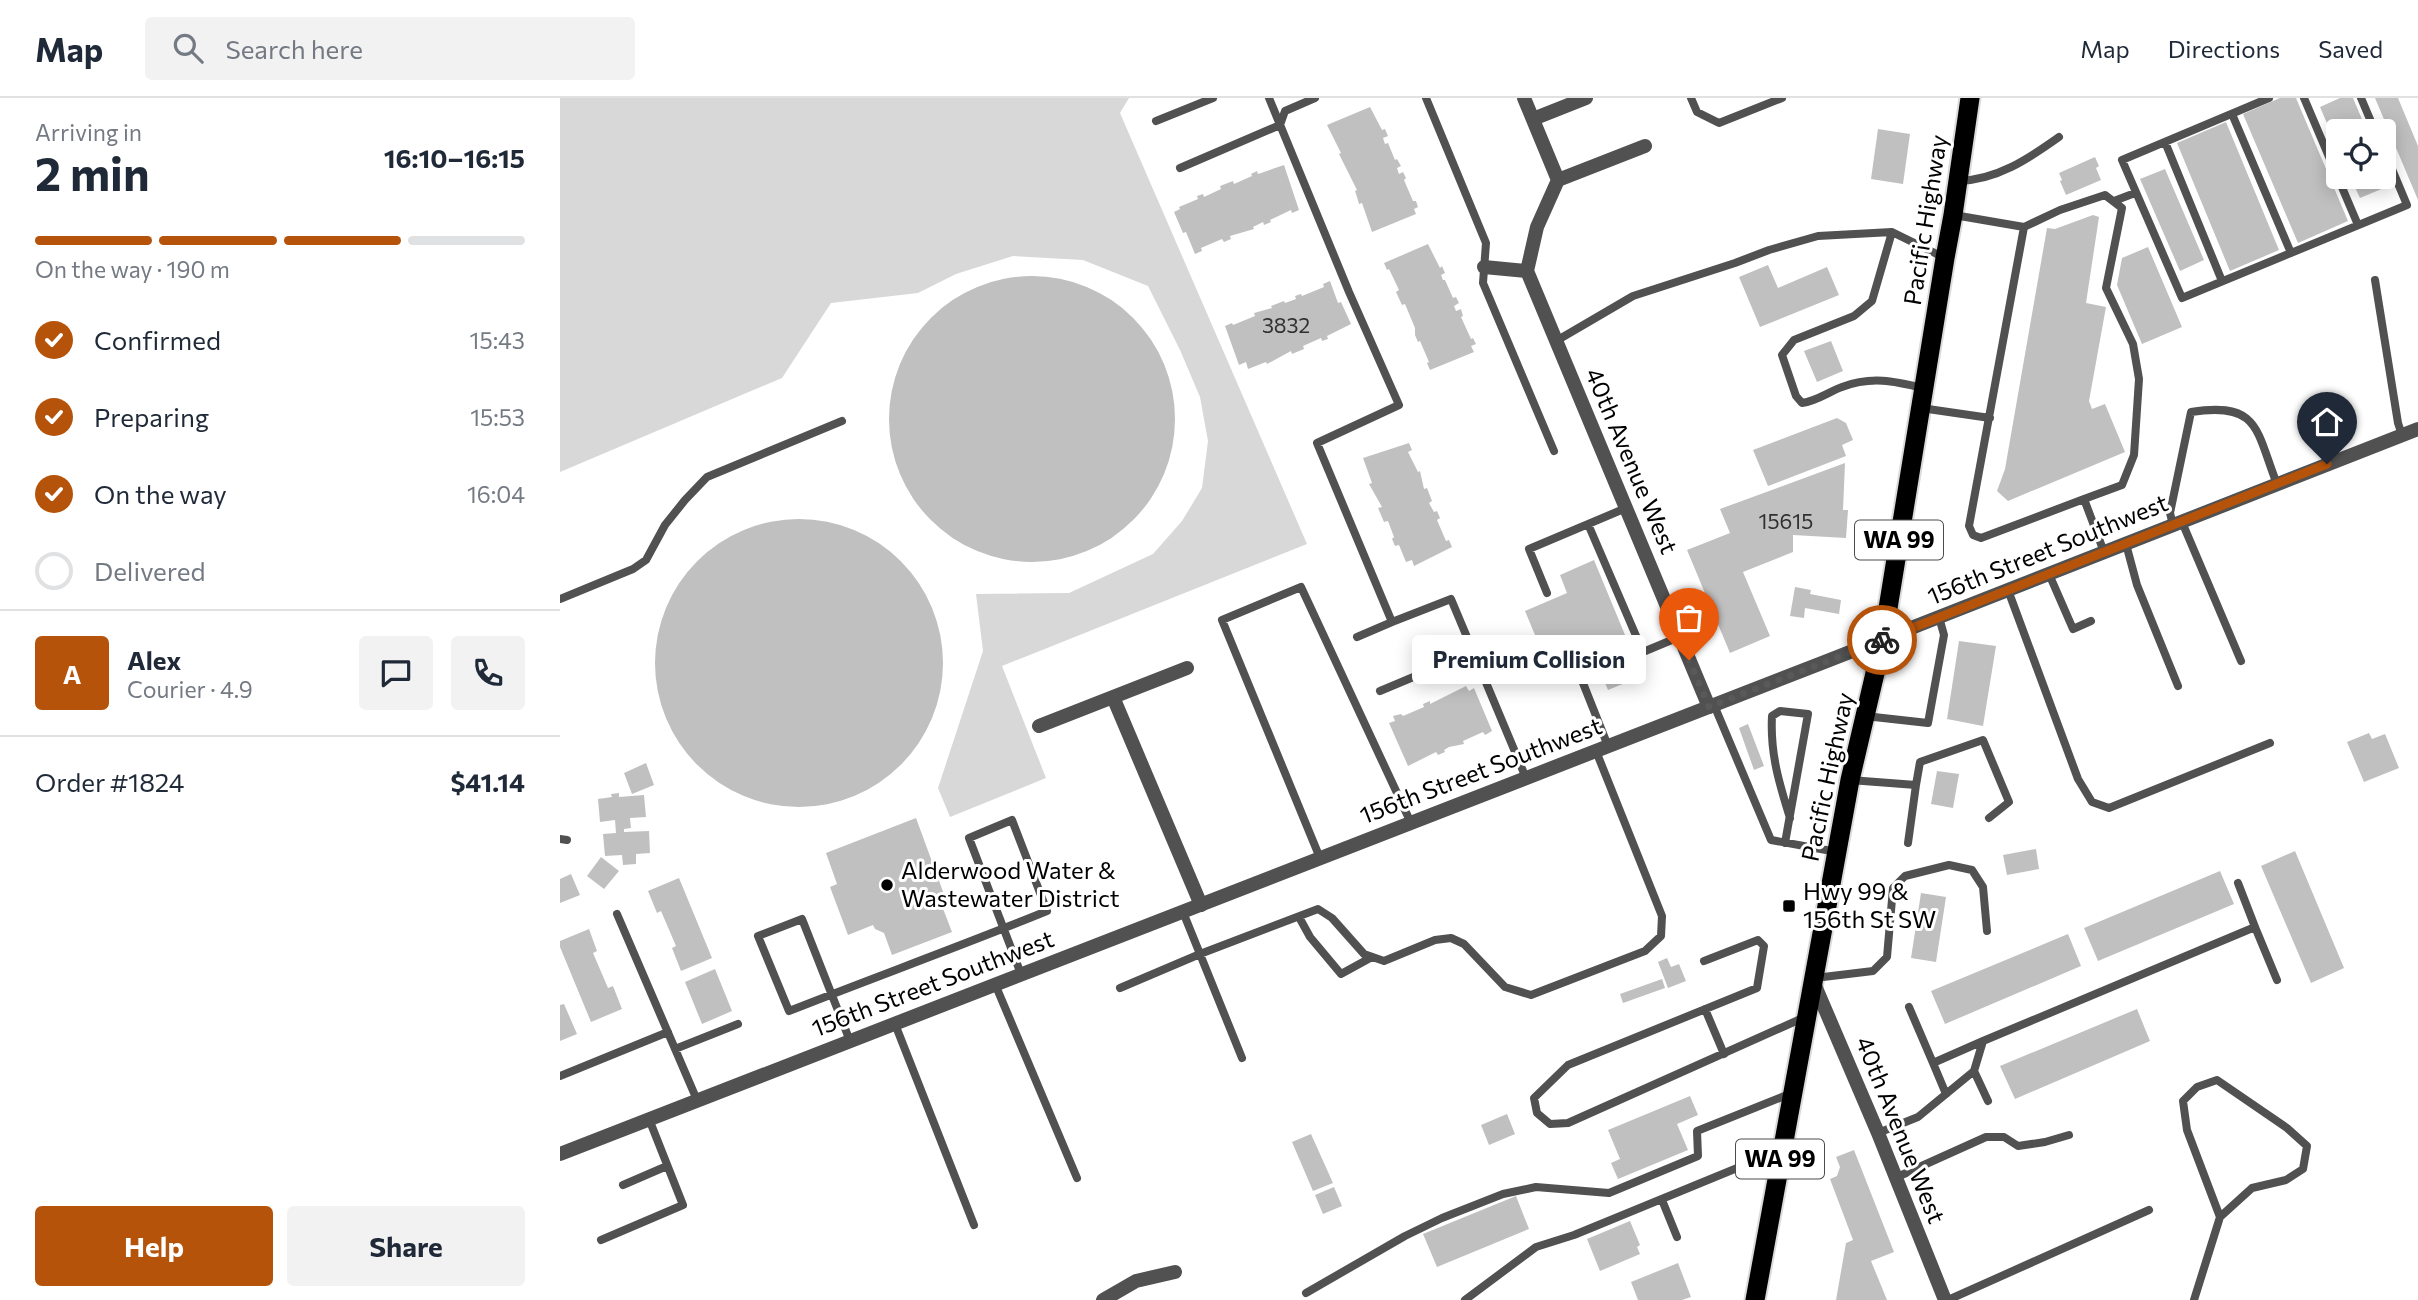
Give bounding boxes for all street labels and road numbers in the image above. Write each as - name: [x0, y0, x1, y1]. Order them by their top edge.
- street label: Pacific Highway: [1897, 133, 1952, 307]
- street label: 40th Avenue West: [1580, 363, 1685, 558]
- street label: 156th Street Southwest: [1923, 487, 2172, 610]
- road number: WA 99: [1855, 520, 1943, 560]
- street label: Pacific Highway: [1794, 690, 1859, 864]
- street label: 156th Street Southwest: [1356, 710, 1606, 829]
- street label: 156th Street Southwest: [808, 923, 1058, 1042]
- street label: 40th Avenue West: [1851, 1032, 1952, 1227]
- road number: WA 99: [1736, 1140, 1824, 1178]

